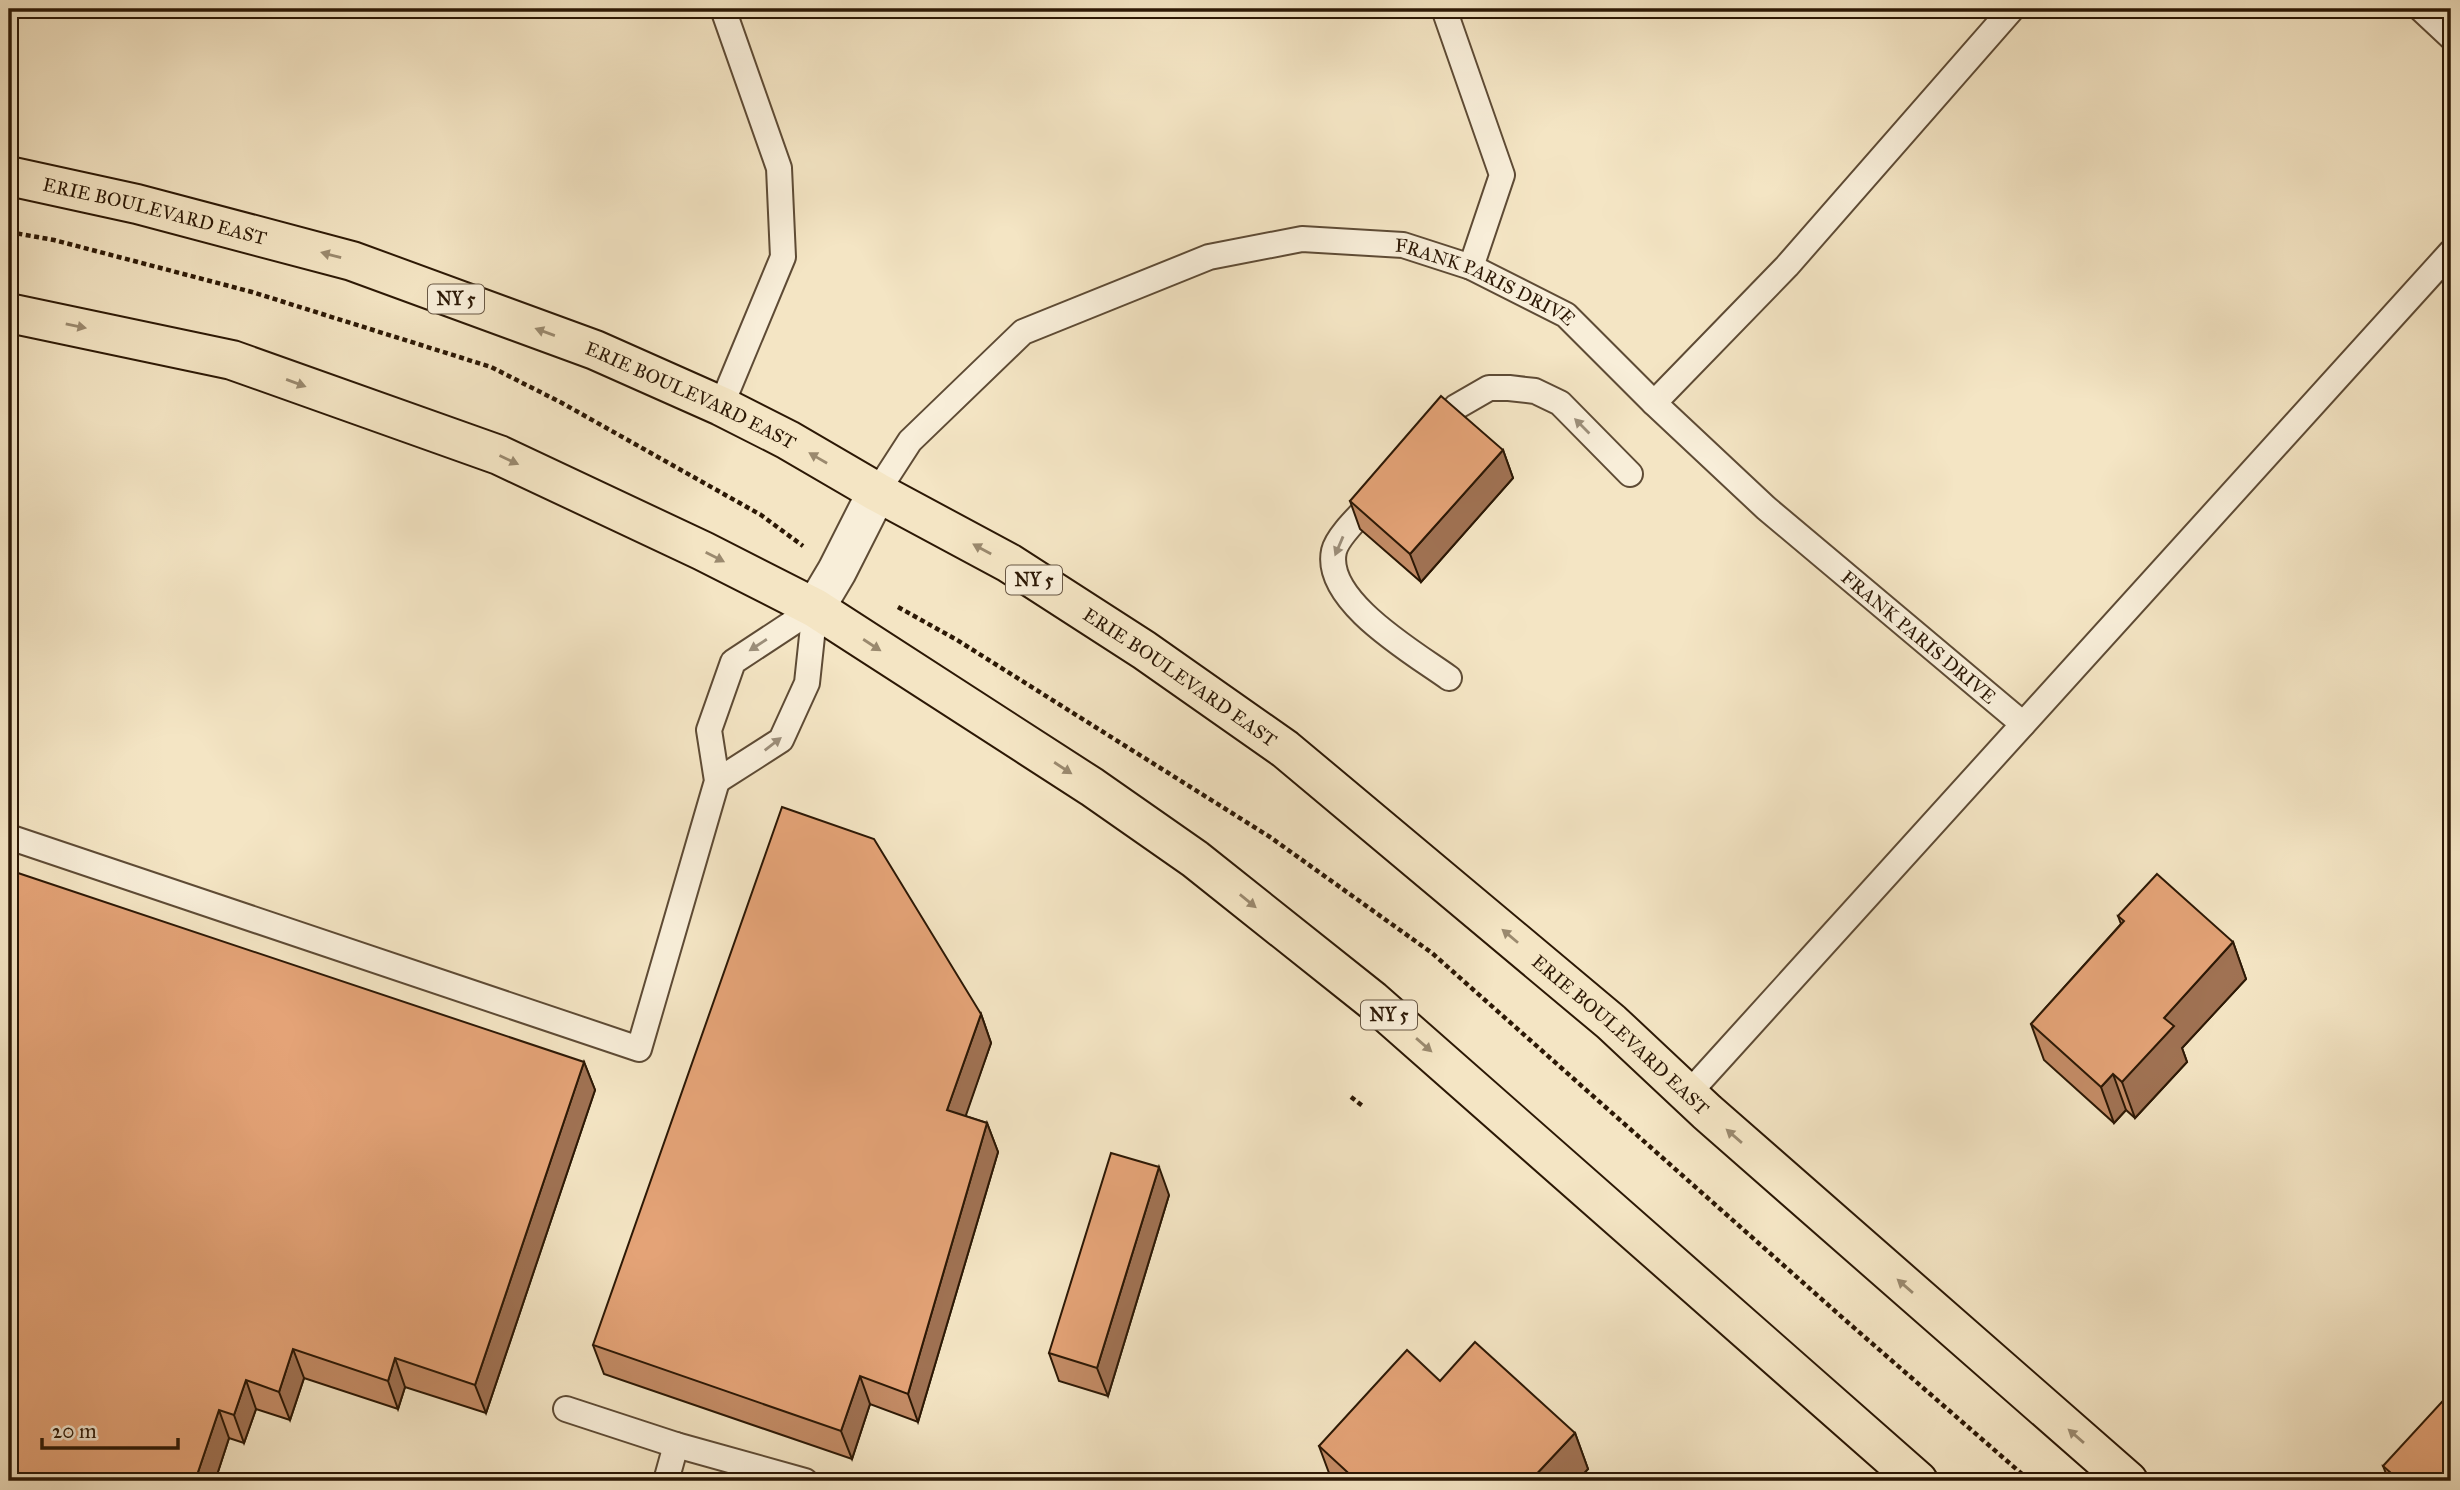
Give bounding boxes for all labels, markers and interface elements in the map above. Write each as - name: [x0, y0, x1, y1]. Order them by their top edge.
- street label: ERIE BOULEVARD EAST: [41, 172, 269, 249]
- street label: FRANK PARIS DRIVE: [1395, 233, 1581, 330]
- one-way arrow: [320, 250, 341, 260]
- road number: NY 5: [428, 284, 484, 314]
- one-way arrow: [65, 321, 87, 332]
- one-way arrow: [534, 326, 555, 337]
- street label: ERIE BOULEVARD EAST: [582, 336, 800, 454]
- one-way arrow: [285, 377, 306, 388]
- one-way arrow: [1573, 417, 1590, 434]
- one-way arrow: [808, 451, 827, 464]
- one-way arrow: [499, 455, 519, 466]
- one-way arrow: [1334, 536, 1345, 557]
- one-way arrow: [973, 543, 992, 555]
- one-way arrow: [705, 551, 725, 563]
- street label: FRANK PARIS DRIVE: [1837, 565, 2001, 708]
- road number: NY 5: [1006, 566, 1062, 594]
- street label: ERIE BOULEVARD EAST: [1079, 603, 1282, 751]
- one-way arrow: [749, 638, 767, 652]
- one-way arrow: [863, 638, 882, 651]
- one-way arrow: [764, 736, 782, 751]
- one-way arrow: [1054, 761, 1073, 774]
- one-way arrow: [1239, 893, 1256, 908]
- one-way arrow: [1501, 929, 1518, 944]
- street label: ERIE BOULEVARD EAST: [1528, 949, 1714, 1120]
- road number: NY 5: [1361, 1000, 1417, 1030]
- one-way arrow: [1415, 1037, 1432, 1052]
- one-way arrow: [1726, 1129, 1743, 1144]
- one-way arrow: [1896, 1278, 1914, 1294]
- scale bar: [42, 1406, 178, 1450]
- text: 20 m: [52, 1418, 97, 1444]
- one-way arrow: [2068, 1429, 2085, 1444]

